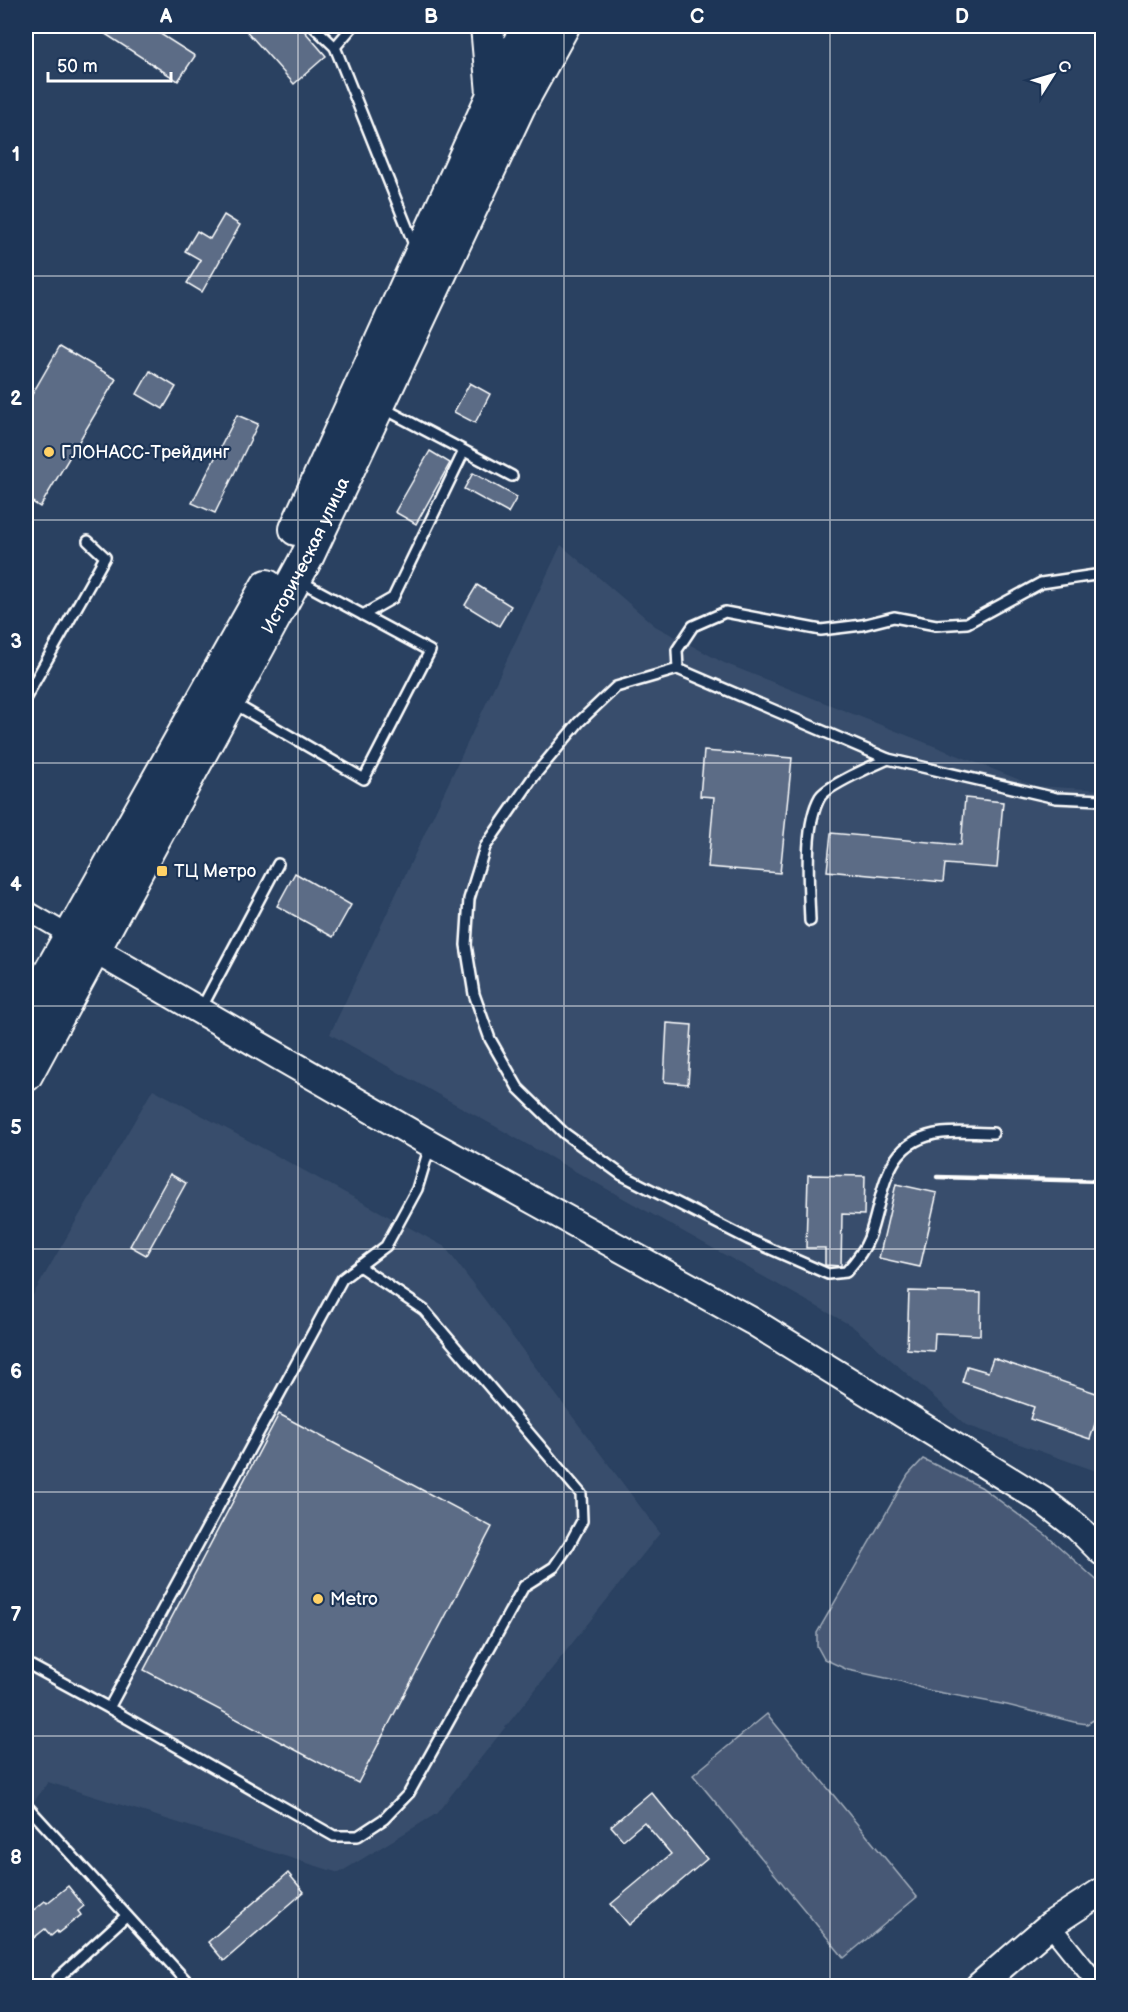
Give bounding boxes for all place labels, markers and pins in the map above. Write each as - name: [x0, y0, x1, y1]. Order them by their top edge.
- place label: ГЛОНАСС-Трейдинг: [61, 442, 230, 463]
- marker: ГЛОНАСС-Трейдинг: [42, 445, 56, 459]
- place label: ТЦ Метро: [174, 861, 256, 882]
- marker: ТЦ Метро: [155, 864, 169, 878]
- place label: Metro: [330, 1589, 378, 1610]
- marker: Metro: [311, 1592, 325, 1606]

